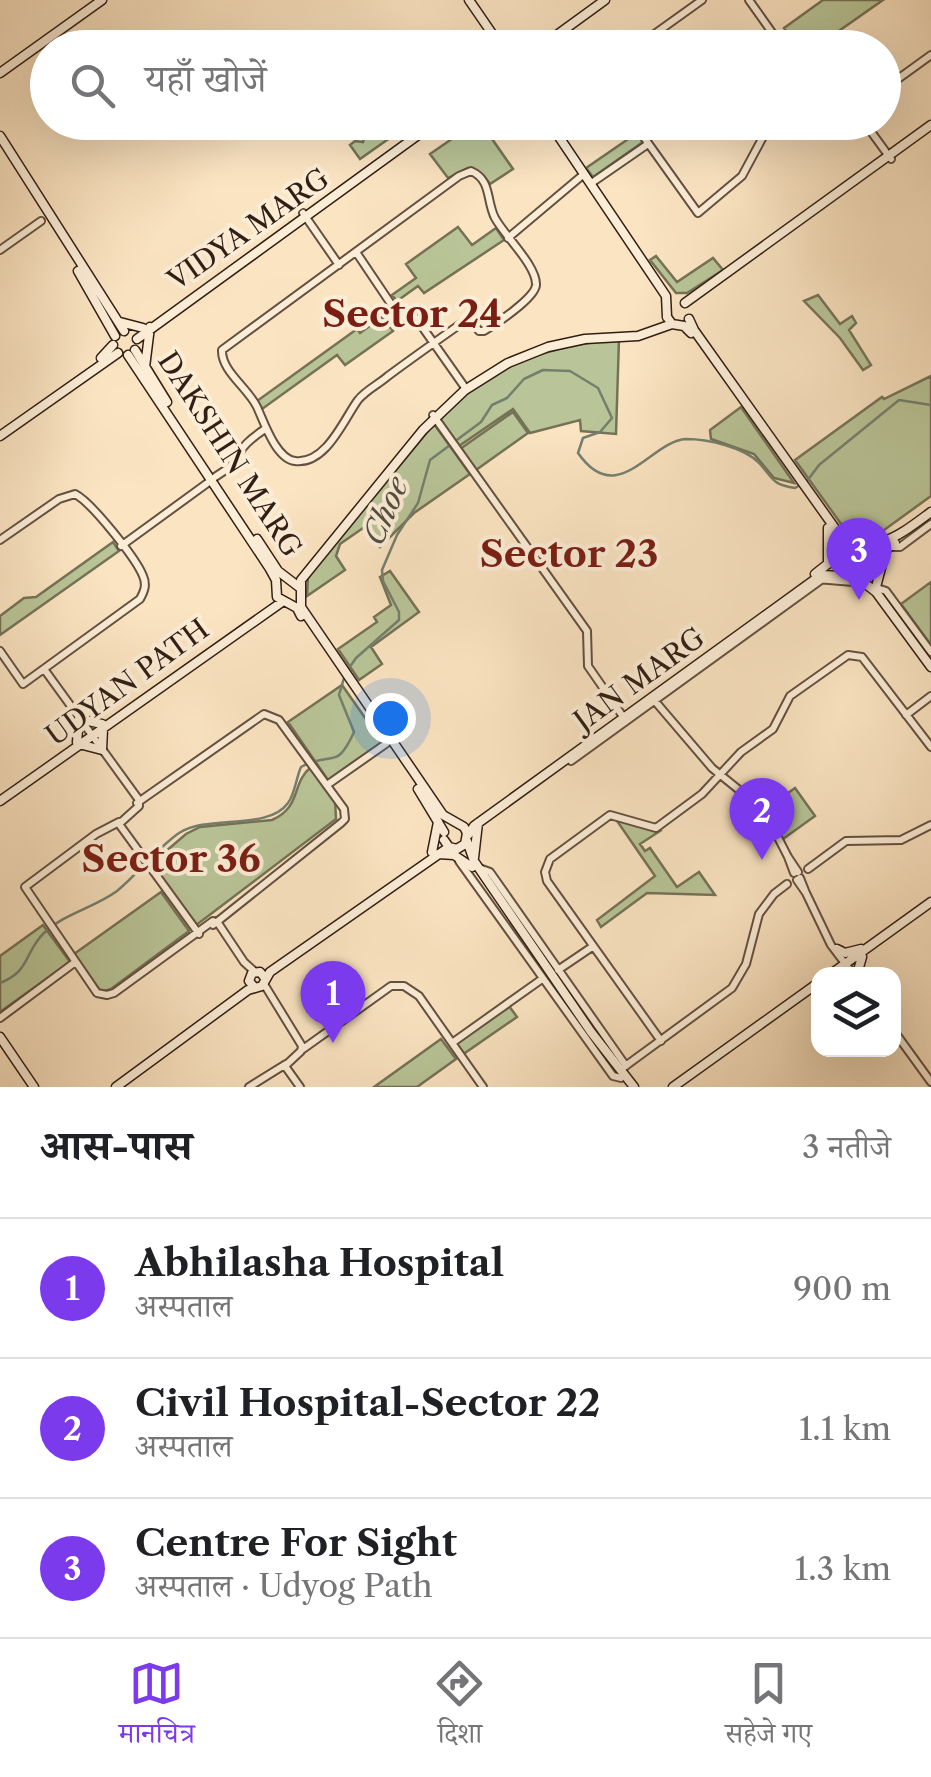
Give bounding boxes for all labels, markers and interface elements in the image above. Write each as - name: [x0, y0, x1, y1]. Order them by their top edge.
- search box: [30, 30, 901, 140]
- text: यहाँ खोजें: [145, 55, 266, 102]
- icon: search: [65, 58, 120, 113]
- street label: VIDYA MARG: [160, 161, 335, 298]
- district label: Sector 24: [322, 290, 502, 337]
- street label: DAKSHIN MARG: [151, 345, 309, 563]
- water label: Choe: [355, 470, 417, 550]
- pin: 3: [826, 518, 892, 600]
- district label: Sector 23: [480, 530, 659, 577]
- street label: UDYAN PATH: [39, 612, 215, 752]
- street label: JAN MARG: [564, 620, 711, 740]
- your location: [365, 693, 416, 744]
- pin: 2: [730, 778, 794, 860]
- district label: Sector 36: [81, 835, 261, 882]
- pin: 1: [300, 960, 366, 1043]
- map controls: [811, 967, 901, 1057]
- button: layers: [811, 967, 901, 1057]
- text: आस-पास: [40, 1119, 192, 1171]
- text: 3 नतीजे: [802, 1127, 891, 1166]
- text: Abhilasha Hospital: [135, 1239, 504, 1286]
- text: 1: [65, 1269, 80, 1308]
- text: 900 m: [793, 1269, 891, 1308]
- text: अस्पताल: [135, 1286, 232, 1325]
- text: Civil Hospital-Sector 22: [135, 1379, 601, 1426]
- text: 2: [63, 1409, 82, 1448]
- text: 1.1 km: [799, 1409, 891, 1448]
- text: अस्पताल: [135, 1426, 232, 1465]
- text: Centre For Sight: [135, 1519, 457, 1566]
- text: 3: [63, 1549, 82, 1588]
- text: 1.3 km: [795, 1549, 891, 1588]
- text: अस्पताल · Udyog Path: [135, 1566, 432, 1605]
- tab: मानचित्र: [119, 1656, 195, 1761]
- tab: दिशा: [432, 1656, 487, 1761]
- tab: सहेजे गए: [725, 1656, 812, 1761]

